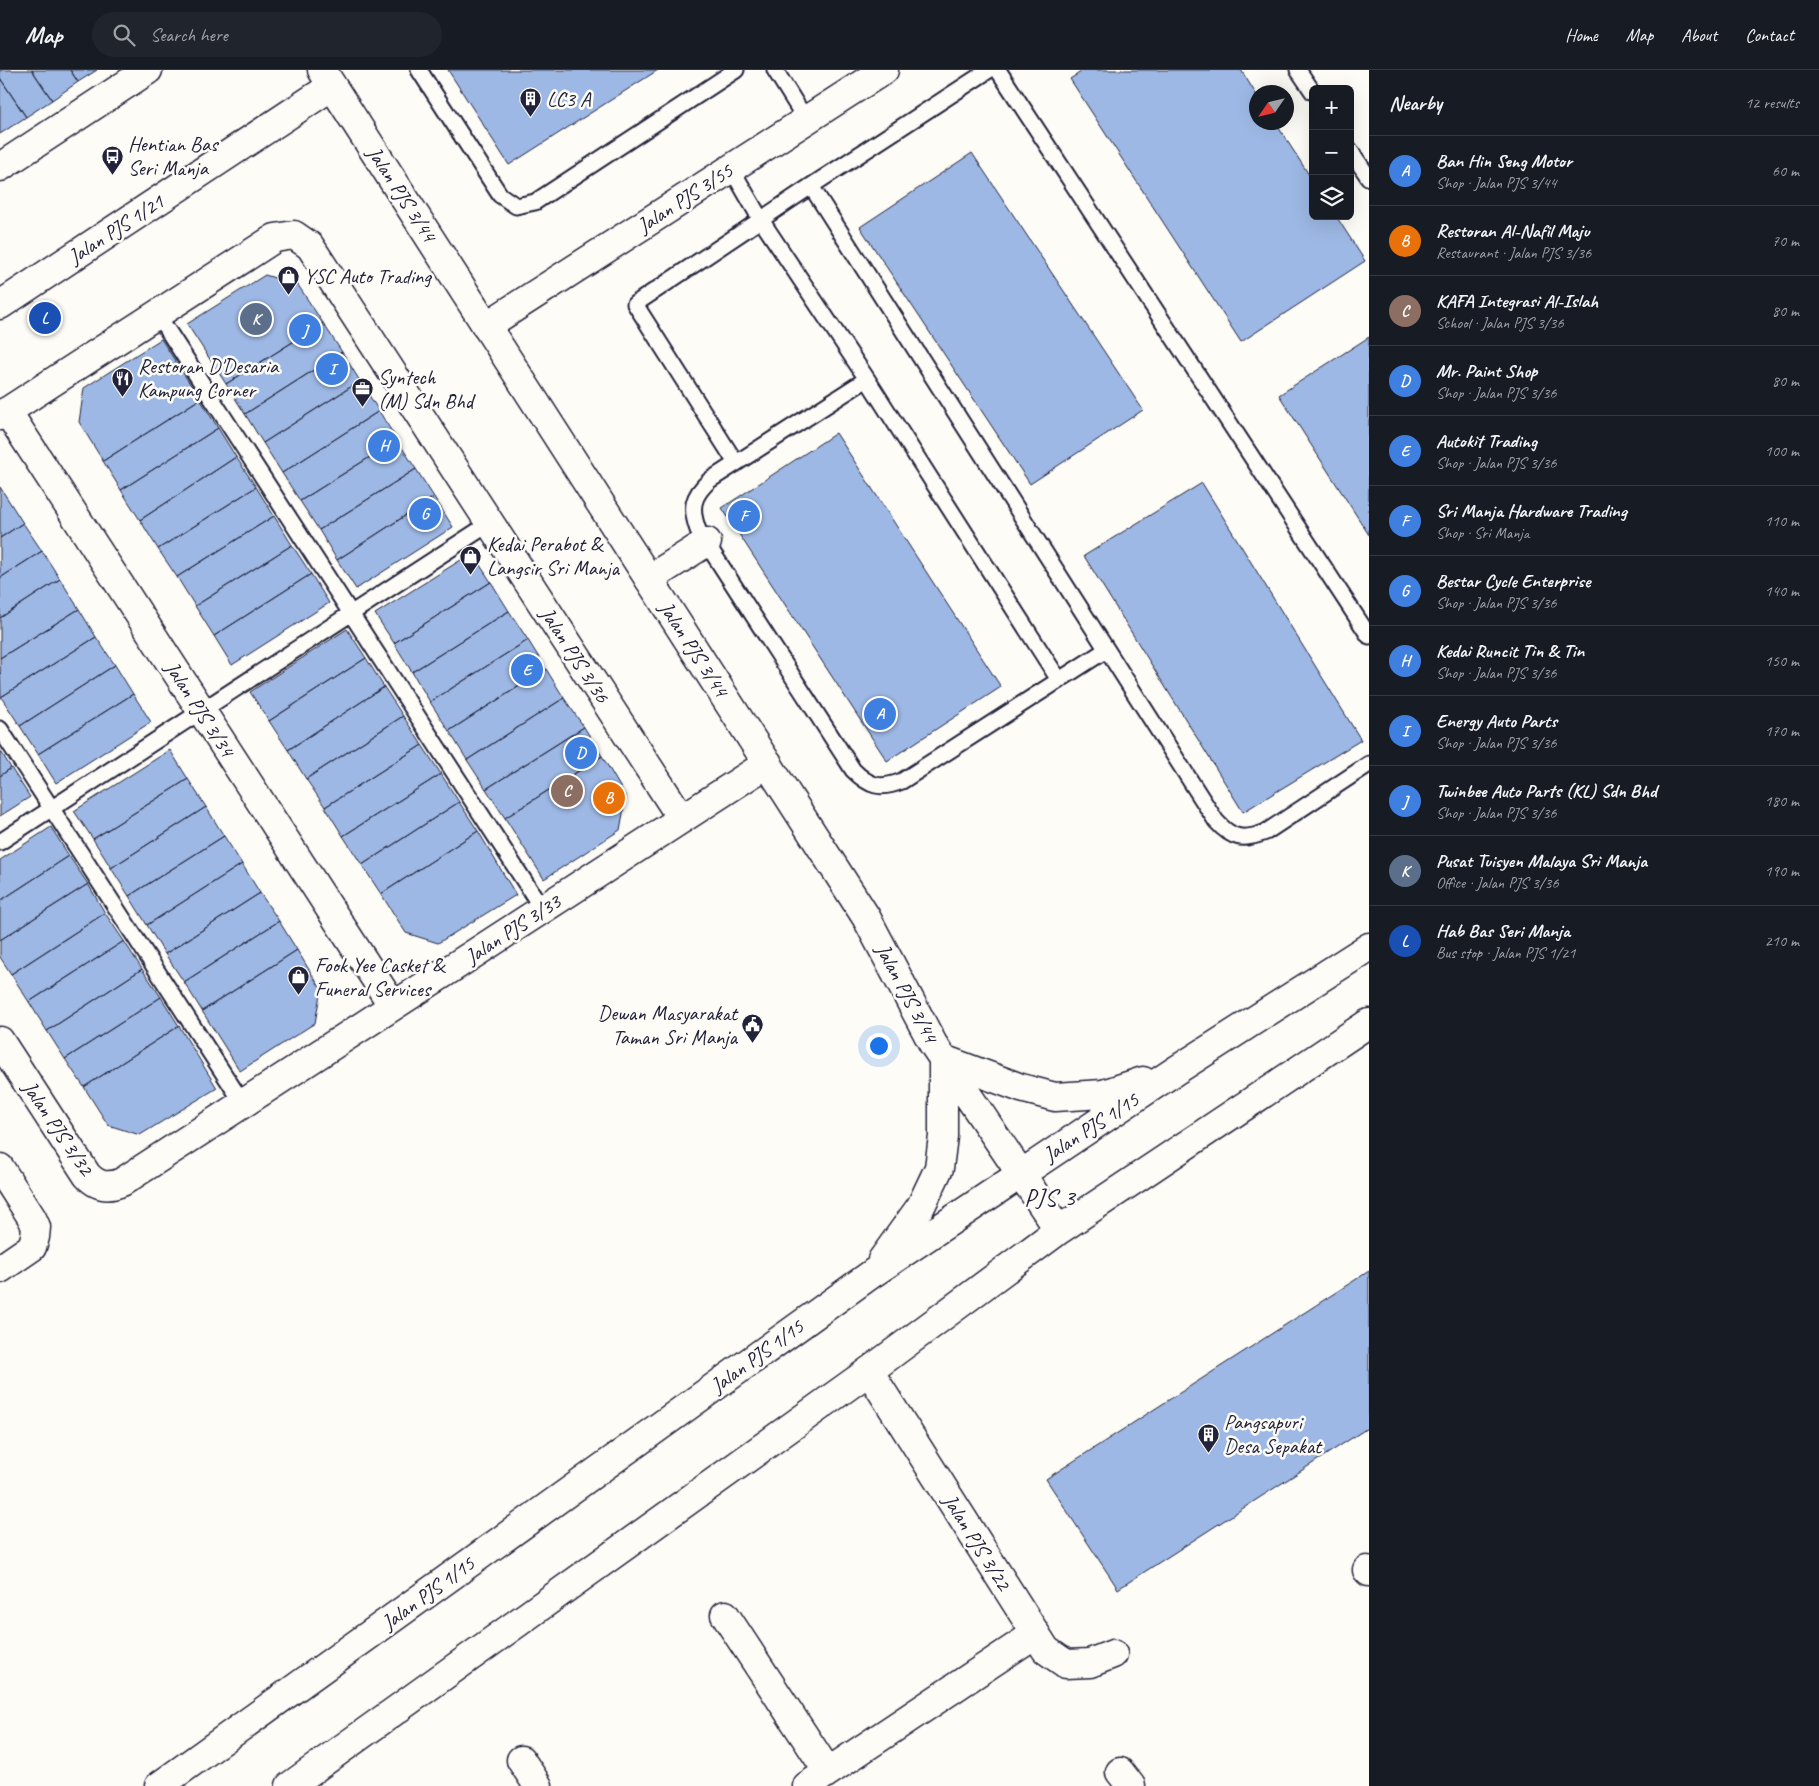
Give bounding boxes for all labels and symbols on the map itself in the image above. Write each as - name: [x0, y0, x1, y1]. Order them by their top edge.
- north arrow: [1249, 85, 1294, 130]
- place label: LC3 A: [547, 86, 592, 112]
- building icon: LC3 A: [519, 87, 543, 118]
- place label: Hentian Bas Seri Manja: [128, 131, 219, 181]
- street label: Jalan PJS 3/44: [361, 141, 444, 249]
- bus stop icon: Hentian Bas Seri Manja: [100, 144, 124, 175]
- street label: Jalan PJS 3/55: [632, 157, 739, 239]
- street label: Jalan PJS 1/21: [63, 188, 170, 270]
- place label: YSC Auto Trading: [304, 263, 432, 289]
- shop icon: YSC Auto Trading: [276, 264, 300, 295]
- pin: L: [29, 299, 61, 337]
- pin: K: [240, 300, 272, 338]
- pin: J: [289, 311, 321, 349]
- pin: I: [316, 350, 348, 388]
- place label: Restoran D'Desaria Kampung Corner: [138, 353, 280, 403]
- place label: Syntech (M) Sdn Bhd: [378, 364, 477, 414]
- restaurant icon: Restoran D'Desaria Kampung Corner: [110, 366, 134, 397]
- office icon: Syntech (M) Sdn Bhd: [350, 377, 374, 408]
- pin: H: [368, 427, 400, 465]
- pin: G: [409, 495, 441, 533]
- pin: F: [728, 497, 760, 535]
- place label: Kedai Perabot & Langsir Sri Manja: [487, 531, 621, 581]
- shop icon: Kedai Perabot & Langsir Sri Manja: [459, 544, 483, 575]
- street label: Jalan PJS 3/44: [653, 596, 736, 704]
- street label: Jalan PJS 3/36: [534, 602, 616, 708]
- pin: E: [511, 651, 543, 689]
- street label: Jalan PJS 3/34: [159, 656, 242, 764]
- pin: A: [864, 695, 896, 733]
- pin: D: [565, 734, 597, 772]
- pin: C: [551, 772, 583, 810]
- pin: B: [593, 779, 625, 817]
- street label: Jalan PJS 3/33: [460, 888, 567, 970]
- street label: Jalan PJS 3/44: [870, 938, 945, 1049]
- place label: Fook Yee Casket & Funeral Services: [315, 952, 446, 1002]
- shop icon: Fook Yee Casket & Funeral Services: [287, 965, 311, 996]
- place label: Dewan Masyarakat Taman Sri Manja: [598, 1000, 739, 1050]
- public building icon: Dewan Masyarakat Taman Sri Manja: [741, 1013, 765, 1044]
- your location: [866, 1033, 892, 1059]
- street label: Jalan PJS 3/32: [16, 1075, 100, 1181]
- street label: Jalan PJS 1/15: [1038, 1086, 1145, 1168]
- district label: PJS 3: [1024, 1182, 1077, 1212]
- street label: Jalan PJS 1/15: [705, 1313, 810, 1399]
- place label: Pangsapuri Desa Sepakat: [1224, 1409, 1323, 1459]
- building icon: Pangsapuri Desa Sepakat: [1196, 1422, 1220, 1453]
- street label: Jalan PJS 3/22: [937, 1488, 1018, 1596]
- street label: Jalan PJS 1/15: [376, 1550, 481, 1636]

